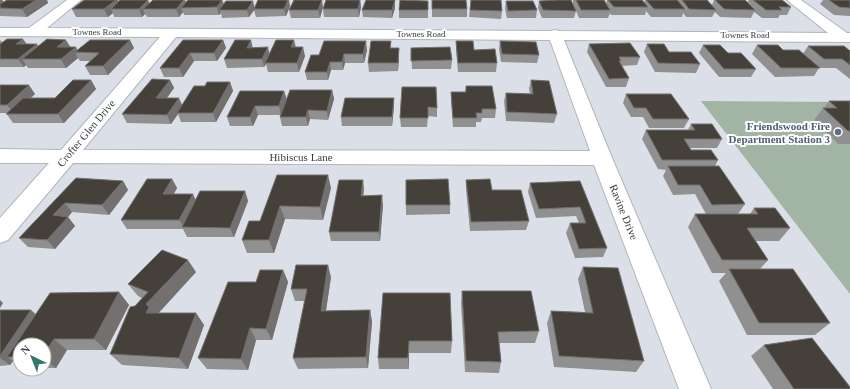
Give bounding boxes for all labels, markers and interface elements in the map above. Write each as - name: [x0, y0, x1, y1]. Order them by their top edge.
- street label: Townes Road: [72, 27, 122, 37]
- street label: Townes Road: [396, 29, 446, 39]
- street label: Townes Road: [720, 30, 770, 40]
- street label: Crofter Glen Drive: [55, 97, 118, 169]
- place label: Friendswood Fire Department Station 3: [729, 120, 830, 145]
- marker: Friendswood Fire Department Station 3: [833, 127, 843, 137]
- street label: Hibiscus Lane: [269, 151, 333, 163]
- street label: Ravine Drive: [607, 182, 641, 242]
- north arrow: [12, 337, 52, 377]
- text: N: [18, 343, 32, 357]

